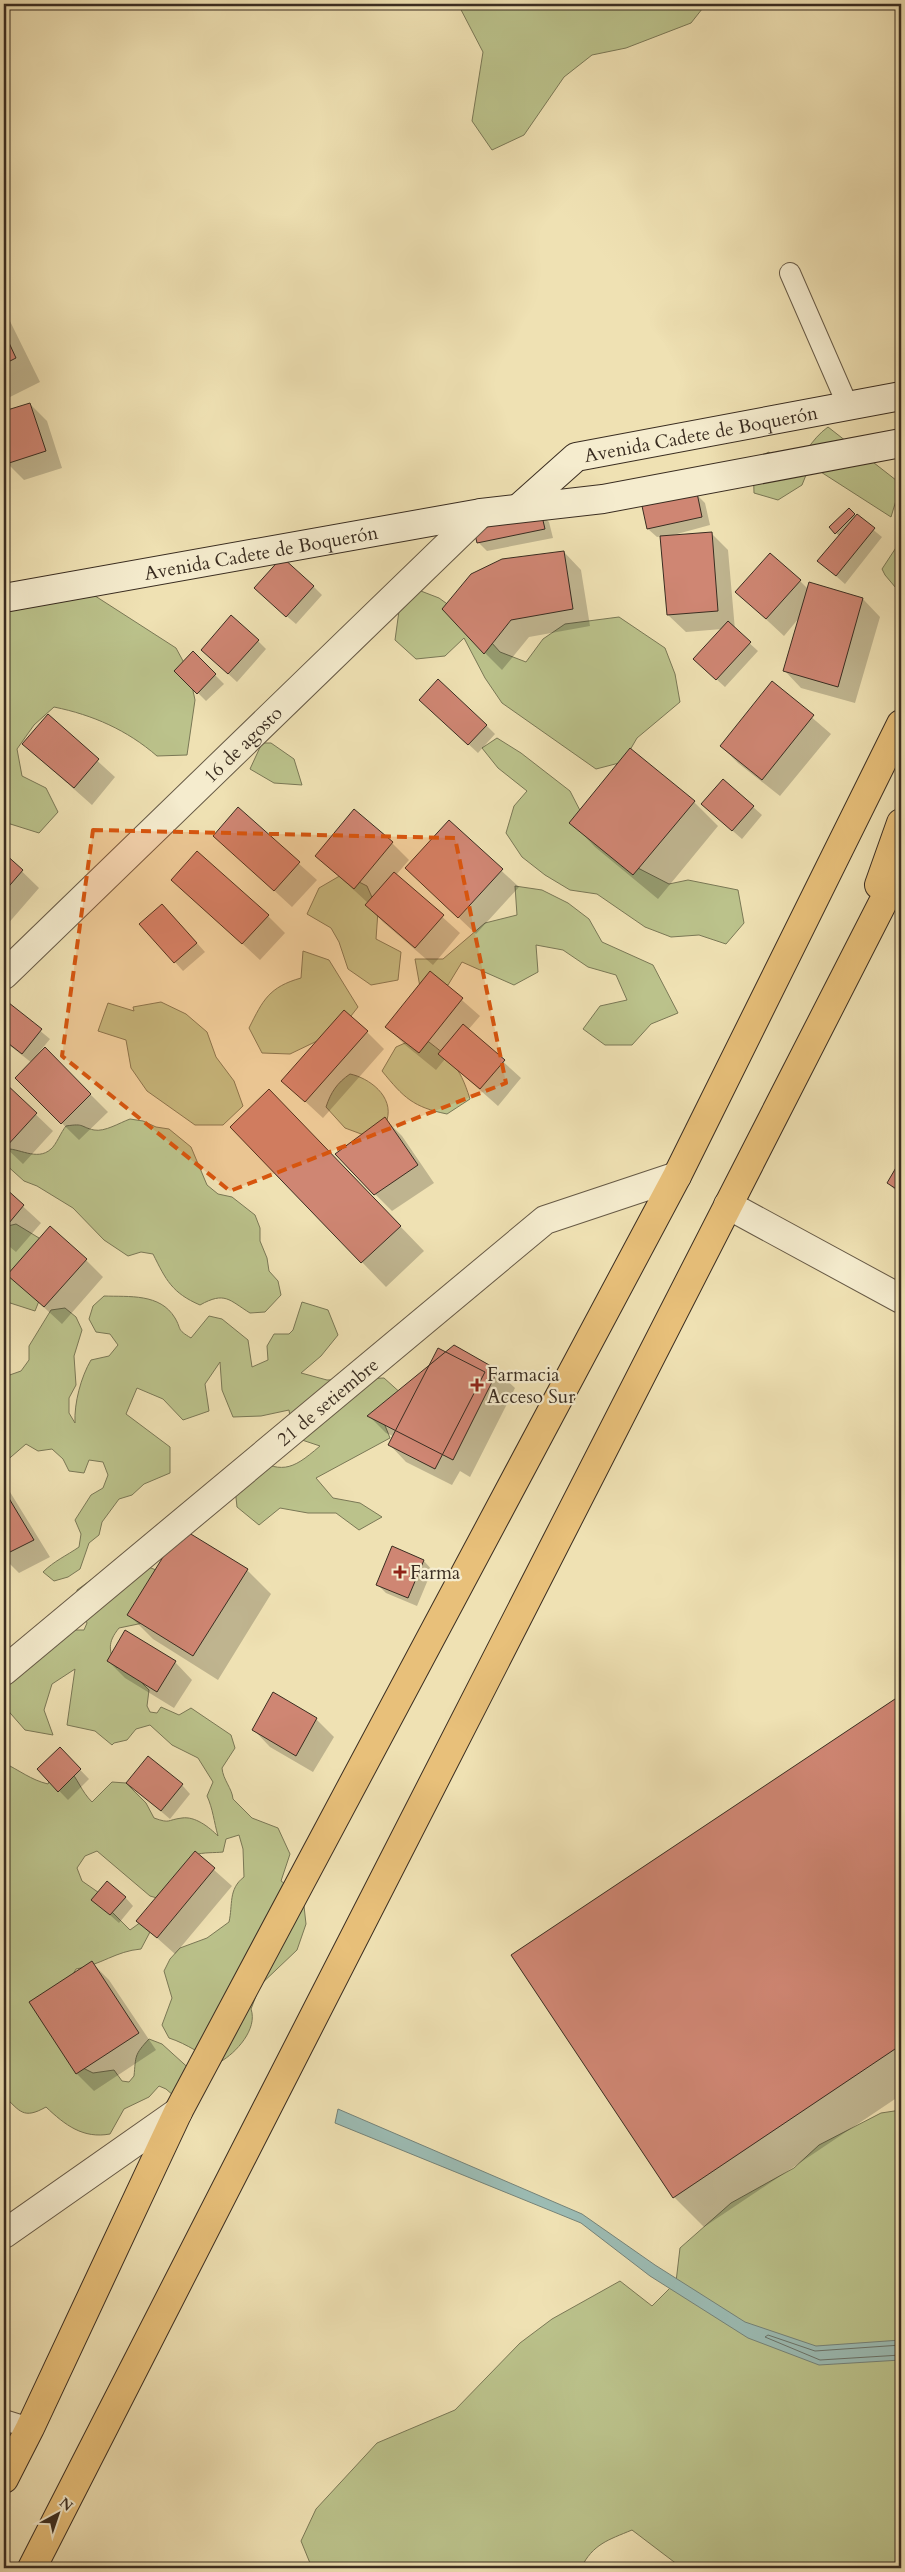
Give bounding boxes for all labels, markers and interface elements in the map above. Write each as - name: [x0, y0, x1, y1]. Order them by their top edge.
- street label: Avenida Cadete de Boquerón: [582, 400, 820, 469]
- street label: Avenida Cadete de Boquerón: [142, 520, 380, 587]
- street label: 16 de agosto: [198, 701, 288, 789]
- street label: 21 de setiembre: [272, 1352, 384, 1452]
- place label: Farmacia Acceso Sur: [487, 1362, 575, 1410]
- marker: Farmacia Acceso Sur: [471, 1379, 483, 1391]
- place label: Farma: [410, 1560, 460, 1586]
- marker: Farma: [394, 1566, 406, 1578]
- north arrow: [32, 2490, 82, 2540]
- text: N: [55, 2493, 77, 2516]

